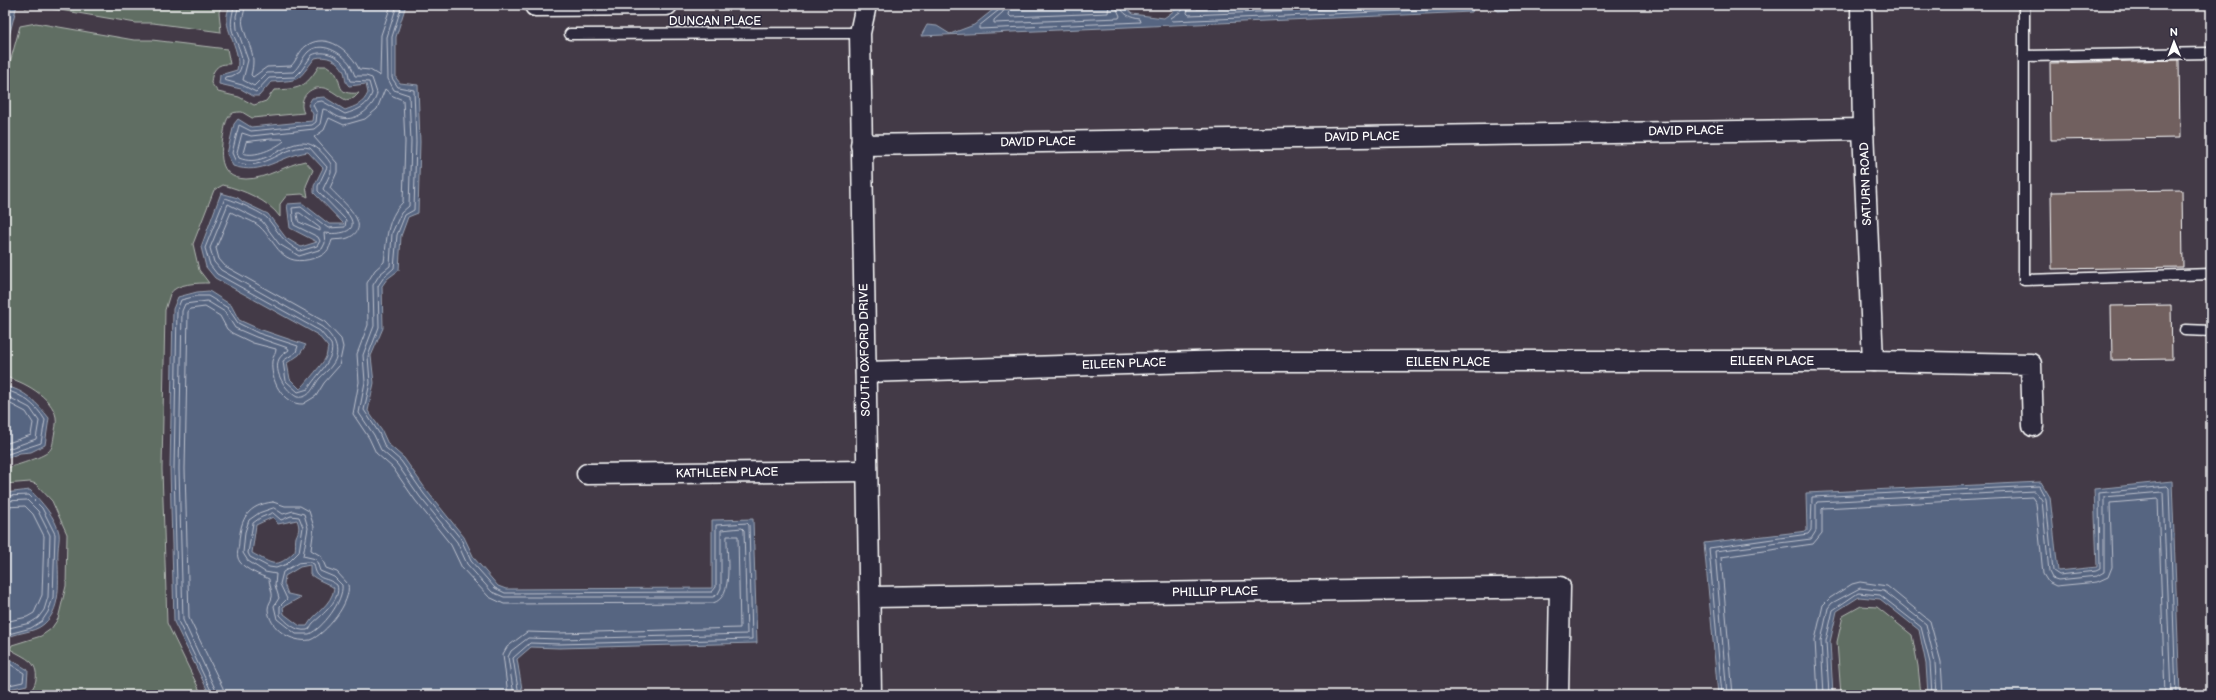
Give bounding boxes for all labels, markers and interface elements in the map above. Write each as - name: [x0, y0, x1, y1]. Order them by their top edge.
- street label: DUNCAN PLACE: [669, 14, 761, 29]
- north arrow: [2154, 22, 2194, 62]
- text: N: [2170, 26, 2178, 39]
- street label: DAVID PLACE: [1648, 123, 1724, 139]
- street label: DAVID PLACE: [1324, 129, 1400, 145]
- street label: DAVID PLACE: [1000, 134, 1076, 150]
- street label: SATURN ROAD: [1857, 142, 1875, 226]
- street label: SOUTH OXFORD DRIVE: [856, 283, 874, 417]
- street label: EILEEN PLACE: [1730, 354, 1814, 369]
- street label: EILEEN PLACE: [1082, 355, 1167, 373]
- street label: EILEEN PLACE: [1406, 355, 1490, 370]
- street label: KATHLEEN PLACE: [676, 465, 779, 481]
- street label: PHILLIP PLACE: [1172, 584, 1258, 600]

